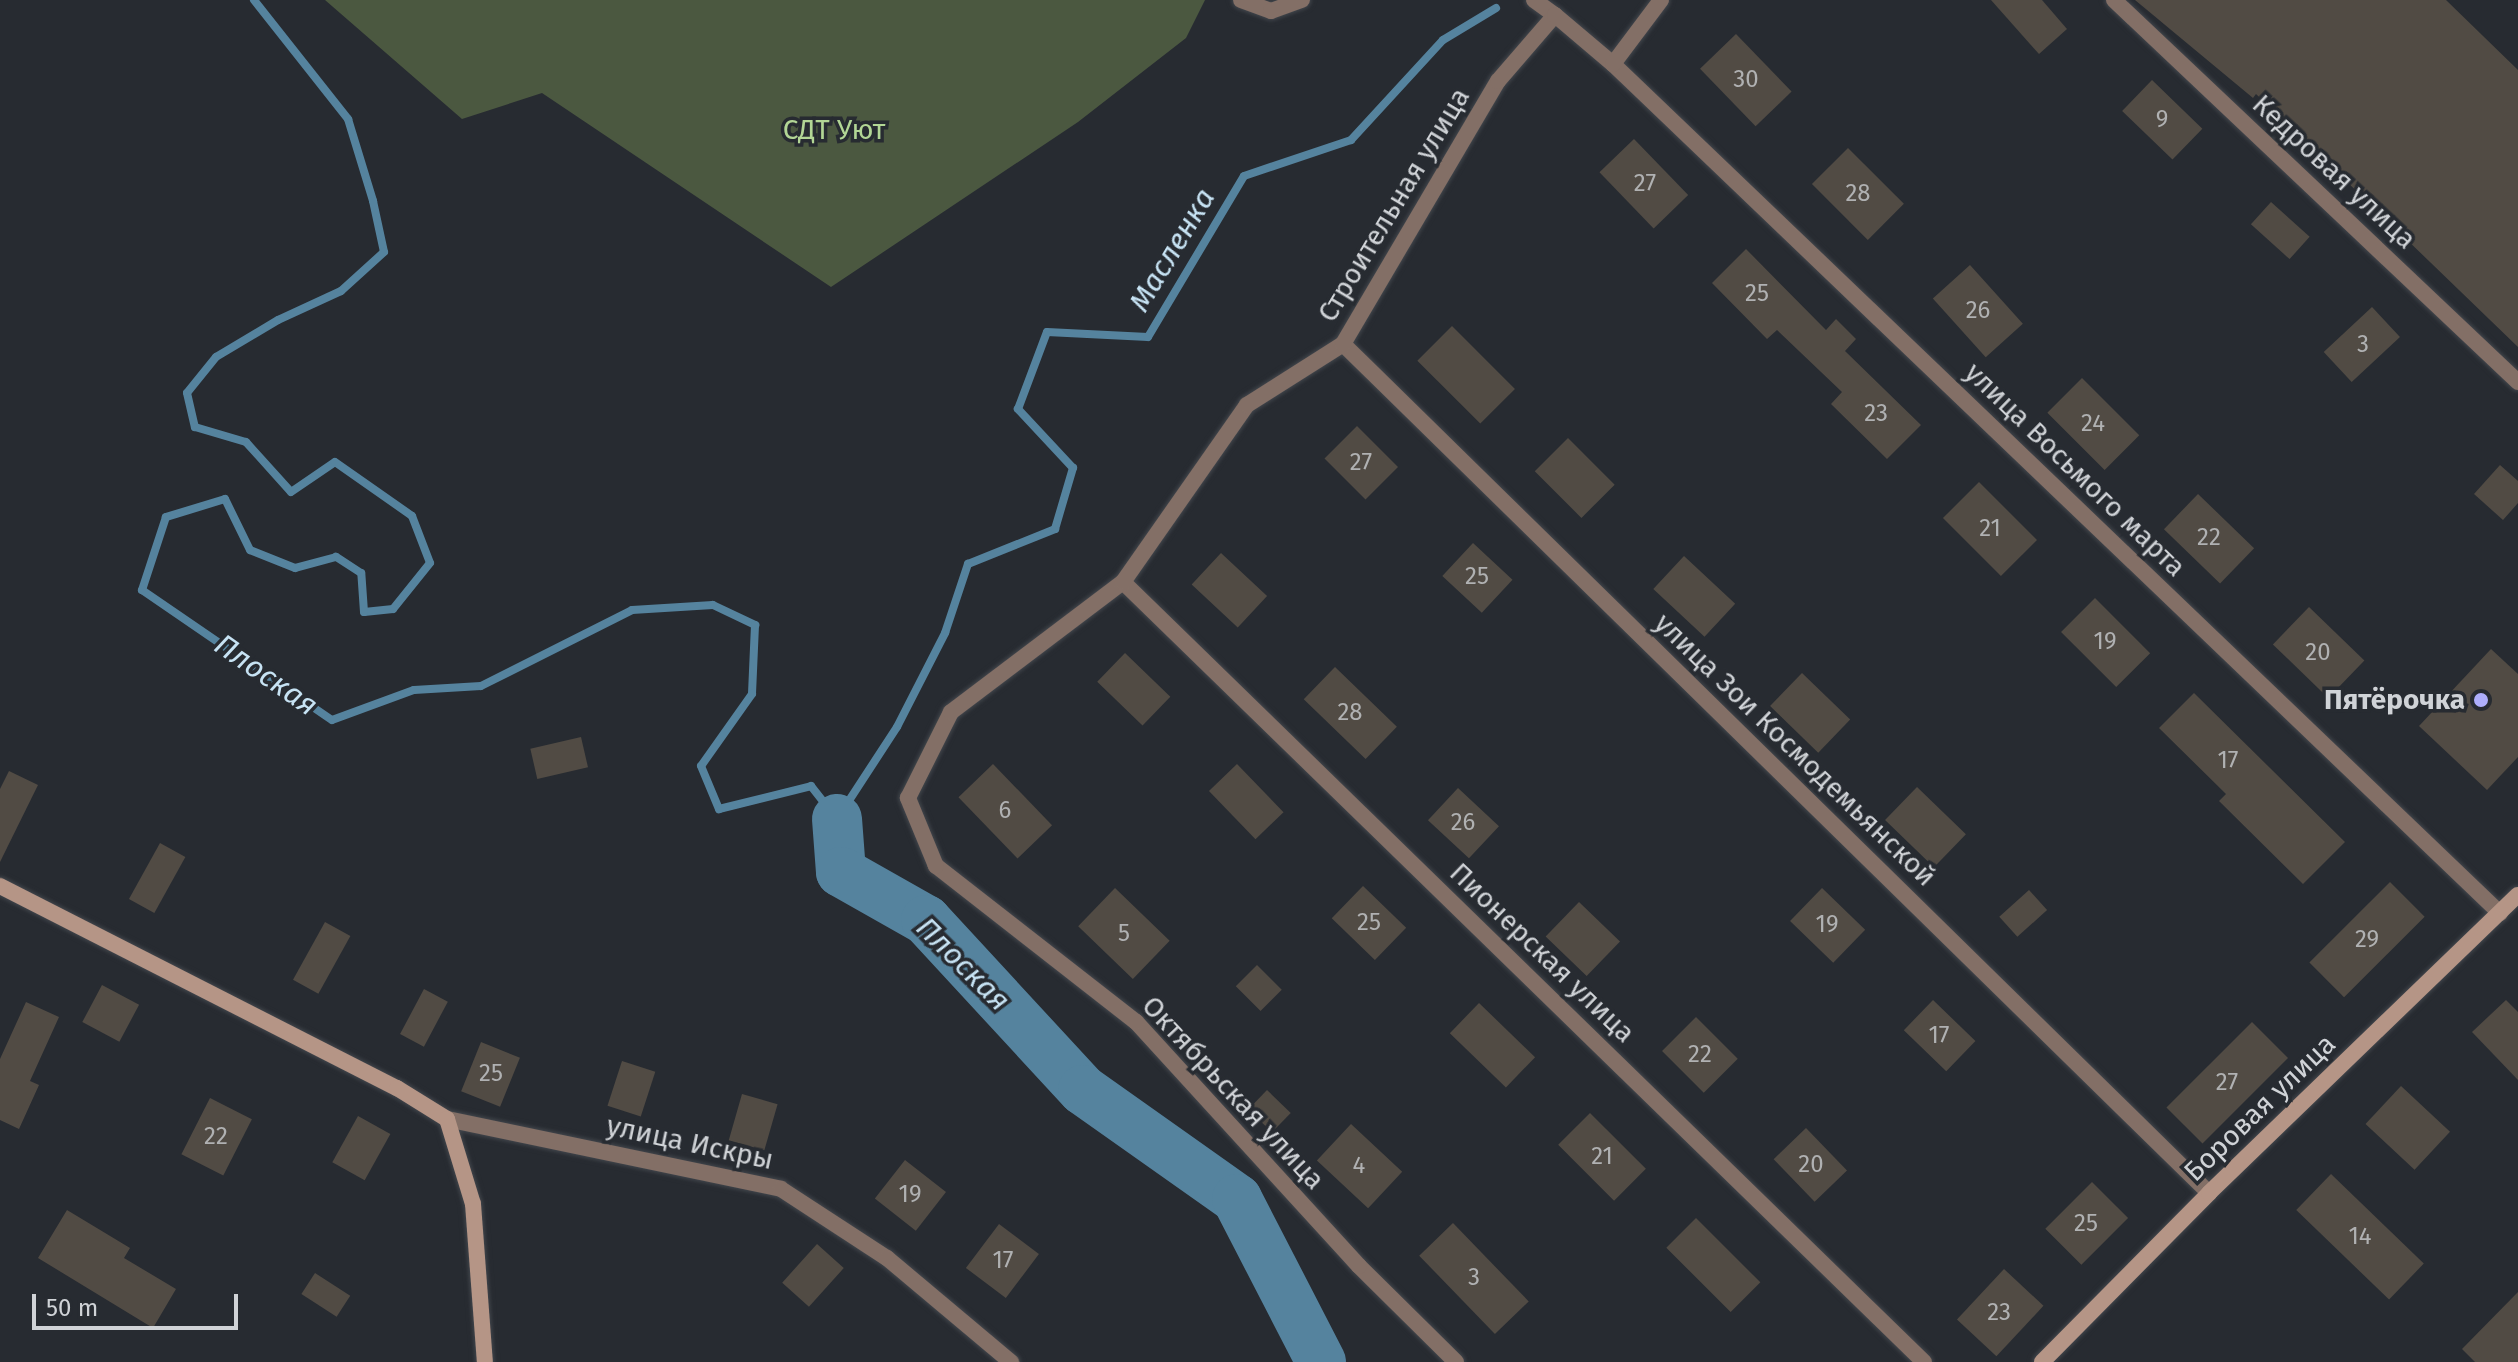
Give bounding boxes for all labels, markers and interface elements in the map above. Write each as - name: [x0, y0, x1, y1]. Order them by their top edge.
- house number: 30: [1733, 66, 1759, 94]
- street label: Строительная улица: [1311, 82, 1477, 328]
- street label: Кедровая улица: [2245, 88, 2423, 256]
- house number: 9: [2156, 106, 2168, 134]
- park label: СДТ Уют: [783, 113, 885, 147]
- house number: 27: [1634, 170, 1656, 198]
- house number: 28: [1845, 180, 1871, 208]
- water label: Масленка: [1121, 182, 1223, 318]
- house number: 25: [1745, 280, 1769, 308]
- house number: 26: [1966, 297, 1990, 325]
- house number: 3: [2357, 331, 2369, 359]
- street label: улица Восьмого марта: [1958, 356, 2192, 584]
- house number: 23: [1864, 400, 1888, 428]
- house number: 24: [2081, 410, 2105, 438]
- house number: 27: [1350, 449, 1372, 477]
- house number: 21: [1979, 515, 2001, 543]
- house number: 22: [2197, 524, 2221, 552]
- house number: 25: [1465, 563, 1489, 591]
- street label: улица Зои Космодемьянской: [1647, 607, 1943, 893]
- water label: Плоская: [207, 626, 325, 724]
- house number: 19: [2094, 628, 2116, 656]
- house number: 20: [2305, 639, 2331, 667]
- place label: Пятёрочка: [2324, 683, 2465, 717]
- marker: Пятёрочка: [2472, 691, 2490, 709]
- house number: 28: [1337, 699, 1363, 727]
- house number: 17: [2217, 747, 2239, 775]
- house number: 6: [999, 797, 1011, 825]
- house number: 26: [1451, 809, 1475, 837]
- street label: Пионерская улица: [1443, 856, 1641, 1050]
- house number: 25: [1357, 909, 1381, 937]
- water label: Плоская: [909, 910, 1017, 1018]
- house number: 19: [1816, 911, 1838, 939]
- house number: 5: [1118, 920, 1130, 948]
- house number: 29: [2355, 926, 2379, 954]
- street label: Октябрьская улица: [1135, 989, 1331, 1197]
- house number: 17: [1928, 1022, 1950, 1050]
- street label: Боровая улица: [2177, 1027, 2343, 1189]
- house number: 22: [1688, 1041, 1712, 1069]
- house number: 25: [479, 1060, 503, 1088]
- house number: 27: [2216, 1069, 2238, 1097]
- street label: улица Искры: [604, 1109, 776, 1177]
- house number: 22: [204, 1123, 228, 1151]
- house number: 21: [1591, 1143, 1613, 1171]
- house number: 20: [1798, 1151, 1824, 1179]
- house number: 4: [1353, 1152, 1365, 1180]
- house number: 19: [899, 1181, 921, 1209]
- house number: 25: [2074, 1210, 2098, 1238]
- house number: 14: [2348, 1223, 2372, 1251]
- house number: 17: [992, 1247, 1014, 1275]
- house number: 3: [1468, 1264, 1480, 1292]
- scale bar: [36, 1278, 242, 1328]
- text: 50 m: [46, 1294, 98, 1322]
- house number: 23: [1987, 1299, 2011, 1327]

